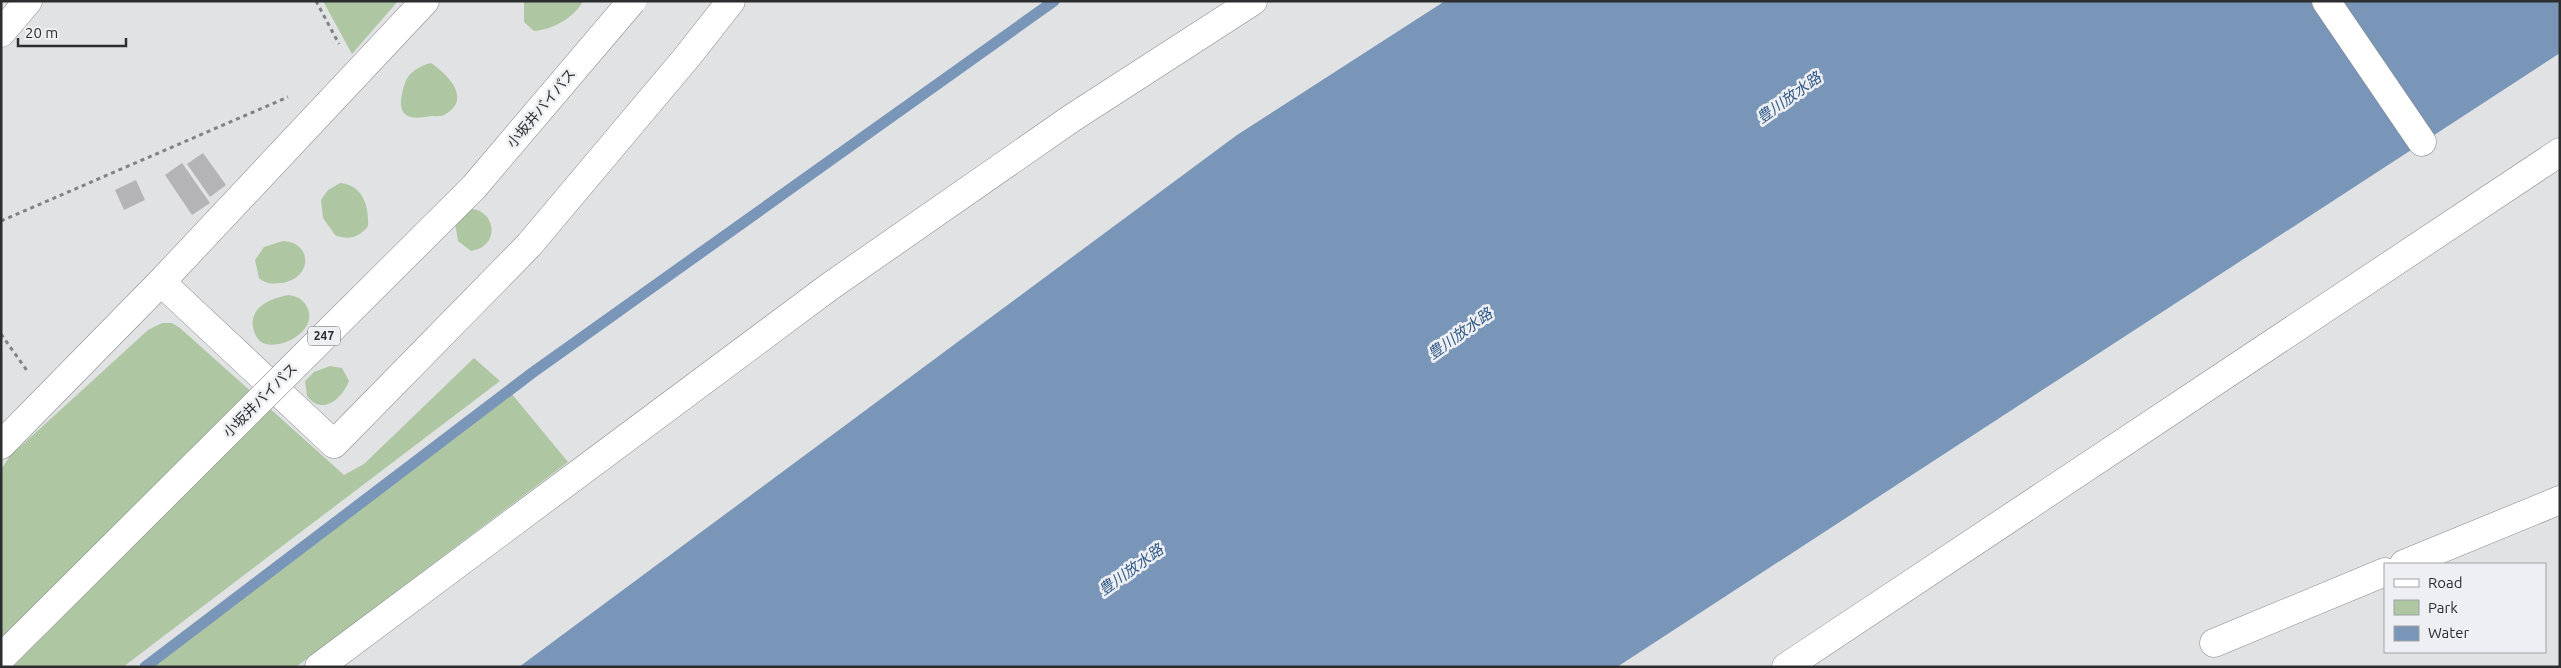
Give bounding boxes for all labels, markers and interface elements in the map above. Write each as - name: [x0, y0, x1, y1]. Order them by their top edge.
- scale bar: [18, 15, 125, 47]
- text: 20 m: [25, 24, 58, 41]
- street label: 小坂井バイパス: [503, 65, 579, 151]
- water label: 豊川放水路: [1753, 68, 1826, 127]
- water label: 豊川放水路: [1424, 304, 1497, 363]
- road number: 247: [308, 326, 340, 346]
- street label: 小坂井バイパス: [220, 360, 300, 440]
- water label: 豊川放水路: [1095, 540, 1168, 599]
- legend: [2384, 563, 2546, 653]
- text: Road: [2428, 574, 2463, 591]
- text: Park: [2428, 599, 2458, 616]
- text: Water: [2428, 624, 2469, 641]

